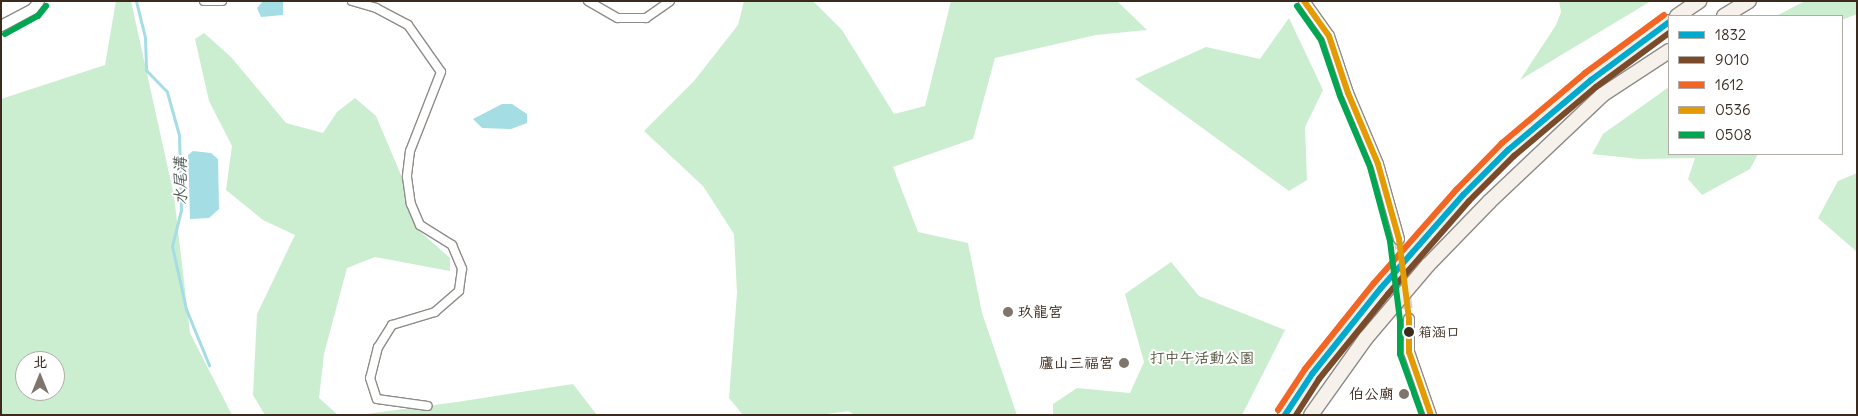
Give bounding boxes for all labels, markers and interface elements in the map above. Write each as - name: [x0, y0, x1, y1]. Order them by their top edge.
- legend: [1668, 15, 1843, 155]
- text: 1832: [1715, 25, 1746, 44]
- text: 9010: [1715, 50, 1749, 69]
- text: 1612: [1715, 75, 1744, 94]
- text: 0536: [1715, 100, 1751, 119]
- text: 0508: [1715, 125, 1752, 144]
- water label: 水尾溝: [170, 157, 190, 205]
- place label: 玖龍宮: [1018, 303, 1063, 321]
- marker: 玖龍宮: [1002, 306, 1014, 318]
- place label: 箱涵口: [1418, 324, 1460, 340]
- marker: 箱涵口: [1404, 327, 1414, 337]
- park label: 打中午活動公園: [1150, 349, 1254, 367]
- north arrow: [15, 351, 65, 401]
- text: 北: [33, 353, 47, 371]
- place label: 廬山三福宫: [1039, 354, 1114, 372]
- marker: 廬山三福宫: [1118, 357, 1130, 369]
- place label: 伯公廟: [1349, 385, 1394, 403]
- marker: 伯公廟: [1398, 388, 1410, 400]

